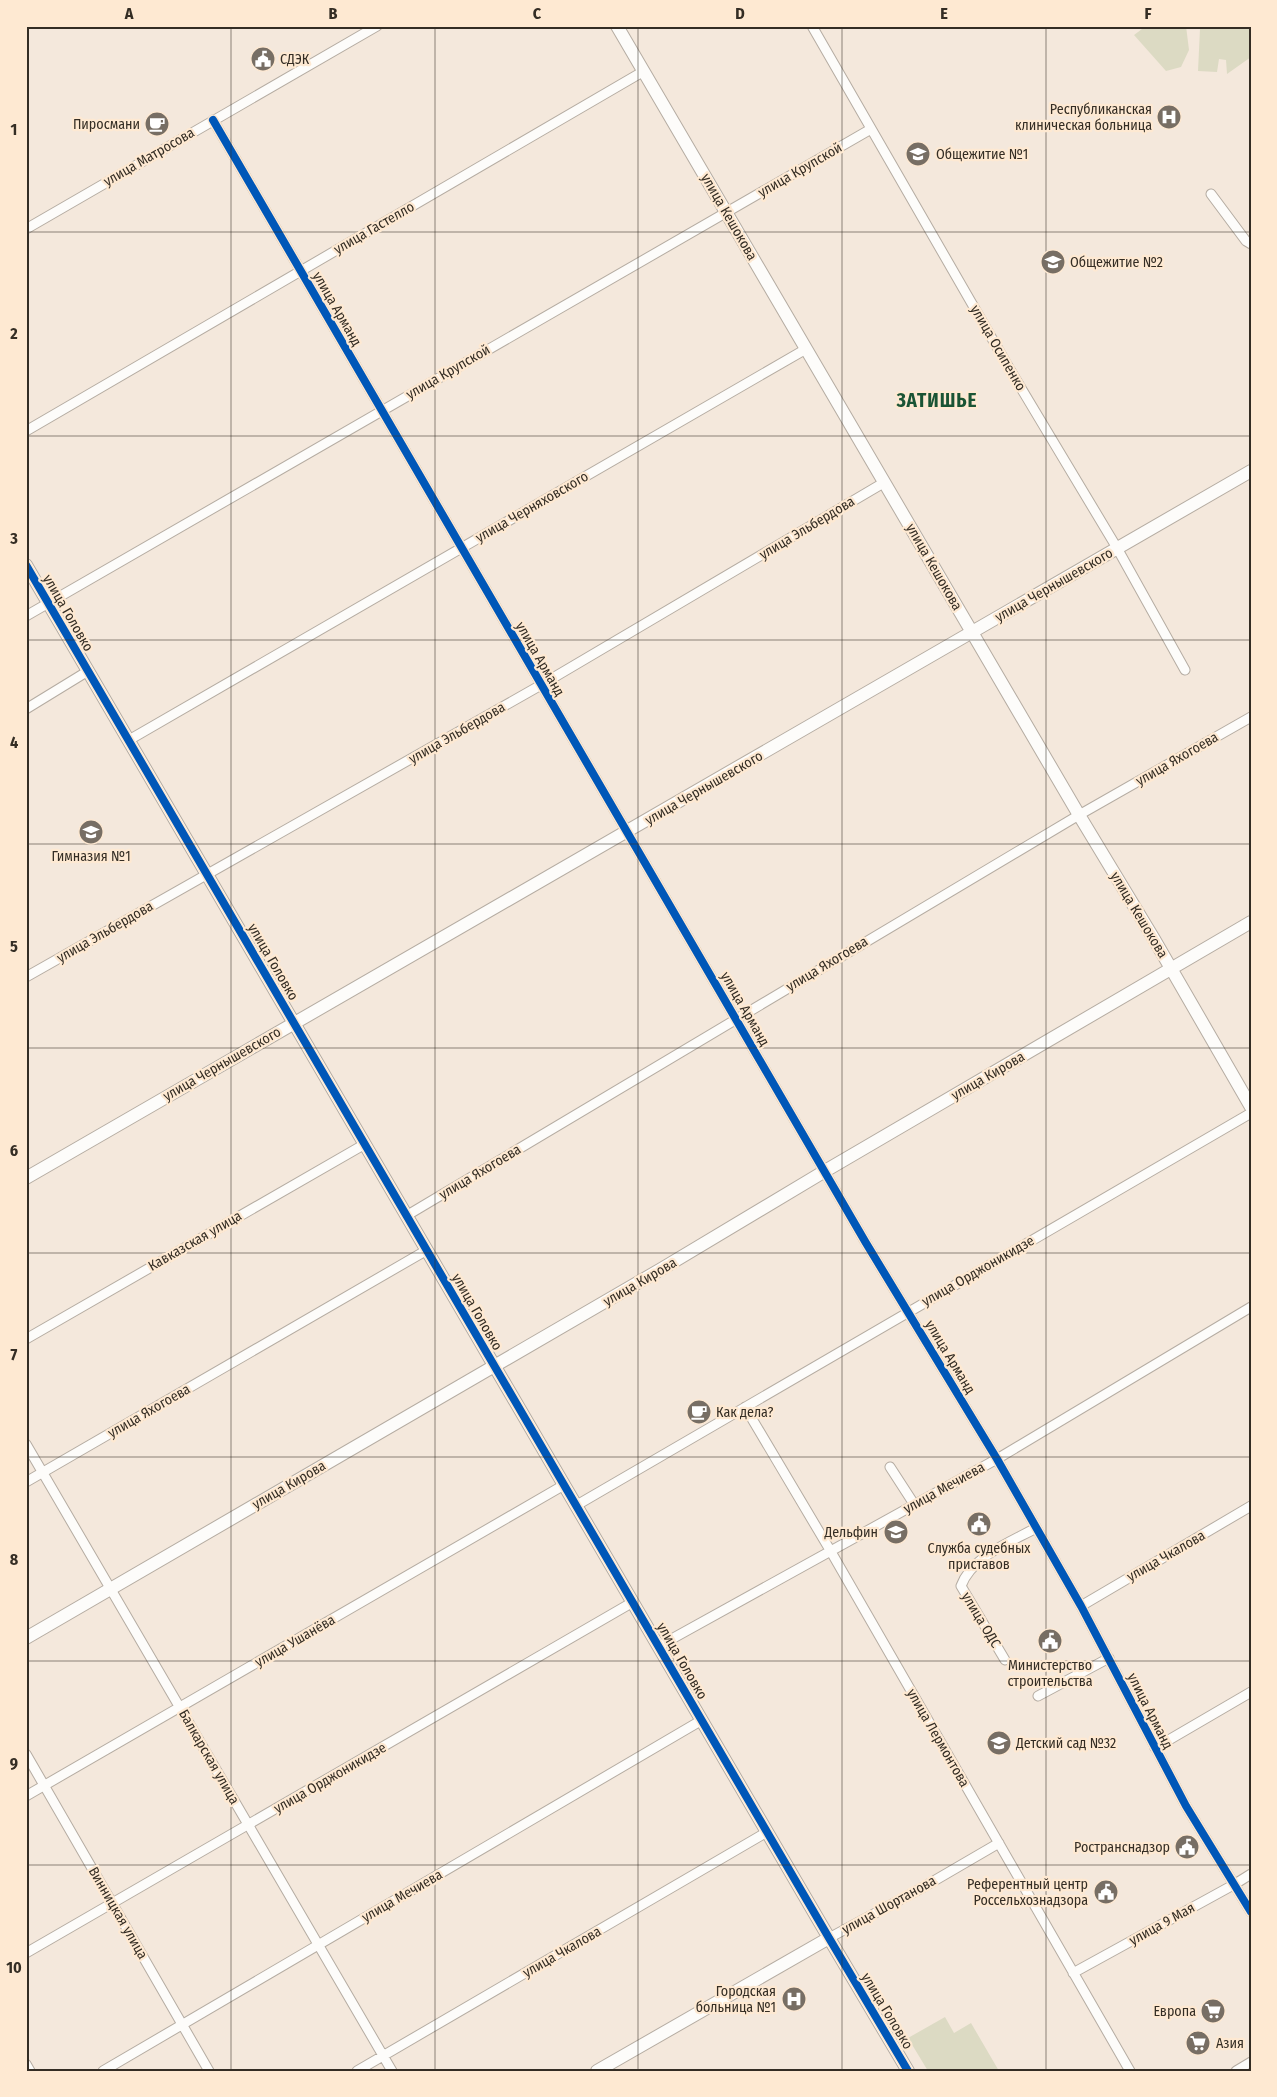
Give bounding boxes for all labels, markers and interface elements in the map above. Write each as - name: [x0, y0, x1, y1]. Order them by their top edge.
- text: A: [124, 4, 134, 23]
- text: B: [329, 4, 338, 23]
- text: C: [533, 4, 542, 23]
- text: D: [735, 4, 745, 23]
- text: E: [940, 4, 948, 23]
- text: F: [1144, 4, 1152, 23]
- public building icon: СДЭК: [250, 46, 276, 72]
- place label: СДЭК: [280, 51, 310, 68]
- place label: Республиканская клиническая больница: [1015, 101, 1152, 134]
- hospital icon: Республиканская клиническая больница: [1156, 104, 1182, 130]
- cafe icon: Пиросмани: [144, 111, 170, 137]
- place label: Пиросмани: [73, 116, 140, 133]
- text: 1: [11, 120, 17, 139]
- street label: улица Матросова: [100, 124, 198, 190]
- street label: улица Крупской: [755, 139, 845, 201]
- school or university icon: Общежитие №1: [905, 141, 931, 167]
- place label: Общежитие №1: [936, 146, 1028, 163]
- street label: улица Кешокова: [697, 171, 761, 264]
- street label: улица Гастелло: [331, 198, 417, 258]
- school or university icon: Общежитие №2: [1040, 249, 1066, 275]
- place label: Общежитие №2: [1070, 254, 1163, 271]
- street label: улица Арманд: [309, 269, 365, 349]
- street label: улица Осипенко: [967, 302, 1029, 394]
- text: 2: [9, 324, 18, 343]
- street label: улица Крупской: [403, 341, 493, 403]
- district label: ЗАТИШЬЕ: [895, 389, 978, 412]
- street label: улица Черняховского: [473, 468, 591, 546]
- street label: улица Эльбердова: [756, 493, 858, 563]
- street label: улица Кешокова: [902, 521, 966, 614]
- text: 3: [9, 529, 18, 548]
- street label: улица Чернышевского: [992, 544, 1116, 626]
- street label: улица Головко: [39, 571, 97, 655]
- street label: улица Арманд: [512, 619, 568, 699]
- street label: улица Эльбердова: [406, 698, 508, 767]
- street label: улица Яхогоева: [1133, 728, 1221, 789]
- text: 4: [10, 733, 18, 752]
- street label: улица Чернышевского: [642, 747, 766, 829]
- school or university icon: Гимназия №1: [78, 819, 104, 845]
- place label: Гимназия №1: [51, 848, 131, 865]
- street label: улица Кешокова: [1107, 869, 1171, 961]
- street label: улица Эльбердова: [54, 897, 156, 966]
- street label: улица Головко: [244, 920, 302, 1004]
- street label: улица Яхогоева: [783, 933, 871, 995]
- text: 5: [10, 937, 18, 956]
- street label: улица Арманд: [717, 969, 773, 1049]
- street label: улица Чернышевского: [160, 1023, 284, 1105]
- street label: улица Кирова: [948, 1048, 1028, 1104]
- text: 6: [10, 1141, 18, 1160]
- street label: улица Яхогоева: [436, 1141, 524, 1203]
- street label: Кавказская улица: [145, 1207, 245, 1275]
- street label: улица Орджоникидзе: [919, 1232, 1037, 1310]
- street label: улица Кирова: [600, 1254, 680, 1310]
- street label: улица Головко: [448, 1270, 506, 1354]
- street label: улица Арманд: [921, 1317, 979, 1397]
- text: 7: [11, 1345, 18, 1364]
- street label: улица Яхогоева: [105, 1380, 193, 1441]
- cafe icon: Как дела?: [686, 1399, 712, 1425]
- place label: Как дела?: [716, 1404, 774, 1421]
- street label: улица Кирова: [249, 1457, 329, 1513]
- street label: улица Мечиева: [900, 1459, 988, 1517]
- public building icon: Служба судебных приставов: [966, 1511, 992, 1537]
- school or university icon: Дельфин: [883, 1519, 909, 1545]
- place label: Дельфин: [823, 1524, 878, 1541]
- street label: улица Чкалова: [1124, 1527, 1208, 1585]
- place label: Служба судебных приставов: [928, 1540, 1031, 1573]
- text: 8: [10, 1550, 19, 1569]
- street label: улица ОДС: [958, 1589, 1004, 1651]
- street label: улица Ушанёва: [252, 1611, 338, 1671]
- street label: улица Головко: [653, 1619, 711, 1703]
- public building icon: Министерство строительства: [1037, 1628, 1063, 1654]
- place label: Министерство строительства: [1007, 1657, 1093, 1690]
- street label: улица Арманд: [1124, 1670, 1176, 1752]
- street label: улица Лермонтова: [903, 1686, 973, 1790]
- street label: Балкарская улица: [175, 1707, 243, 1808]
- school or university icon: Детский сад №32: [986, 1730, 1012, 1756]
- place label: Детский сад №32: [1015, 1735, 1116, 1752]
- street label: улица Орджоникидзе: [271, 1739, 389, 1817]
- text: 9: [10, 1754, 18, 1773]
- public building icon: Ространснадзор: [1174, 1834, 1200, 1860]
- place label: Ространснадзор: [1074, 1839, 1170, 1856]
- street label: Винницкая улица: [85, 1864, 151, 1962]
- street label: улица Мечиева: [359, 1866, 445, 1926]
- street label: улица Шортанова: [839, 1872, 939, 1938]
- place label: Референтный центр Россельхознадзора: [967, 1876, 1088, 1909]
- public building icon: Референтный центр Россельхознадзора: [1093, 1879, 1119, 1905]
- street label: улица 9 Мая: [1126, 1899, 1198, 1949]
- street label: улица Чкалова: [520, 1923, 604, 1981]
- text: 10: [6, 1958, 22, 1977]
- street label: улица Головко: [858, 1970, 916, 2052]
- place label: Городская больница №1: [696, 1983, 776, 2016]
- hospital icon: Городская больница №1: [781, 1986, 807, 2012]
- supermarket icon: Европа: [1200, 1998, 1226, 2024]
- place label: Европа: [1153, 2003, 1196, 2020]
- supermarket icon: Азия: [1185, 2030, 1211, 2056]
- place label: Азия: [1216, 2035, 1244, 2052]

